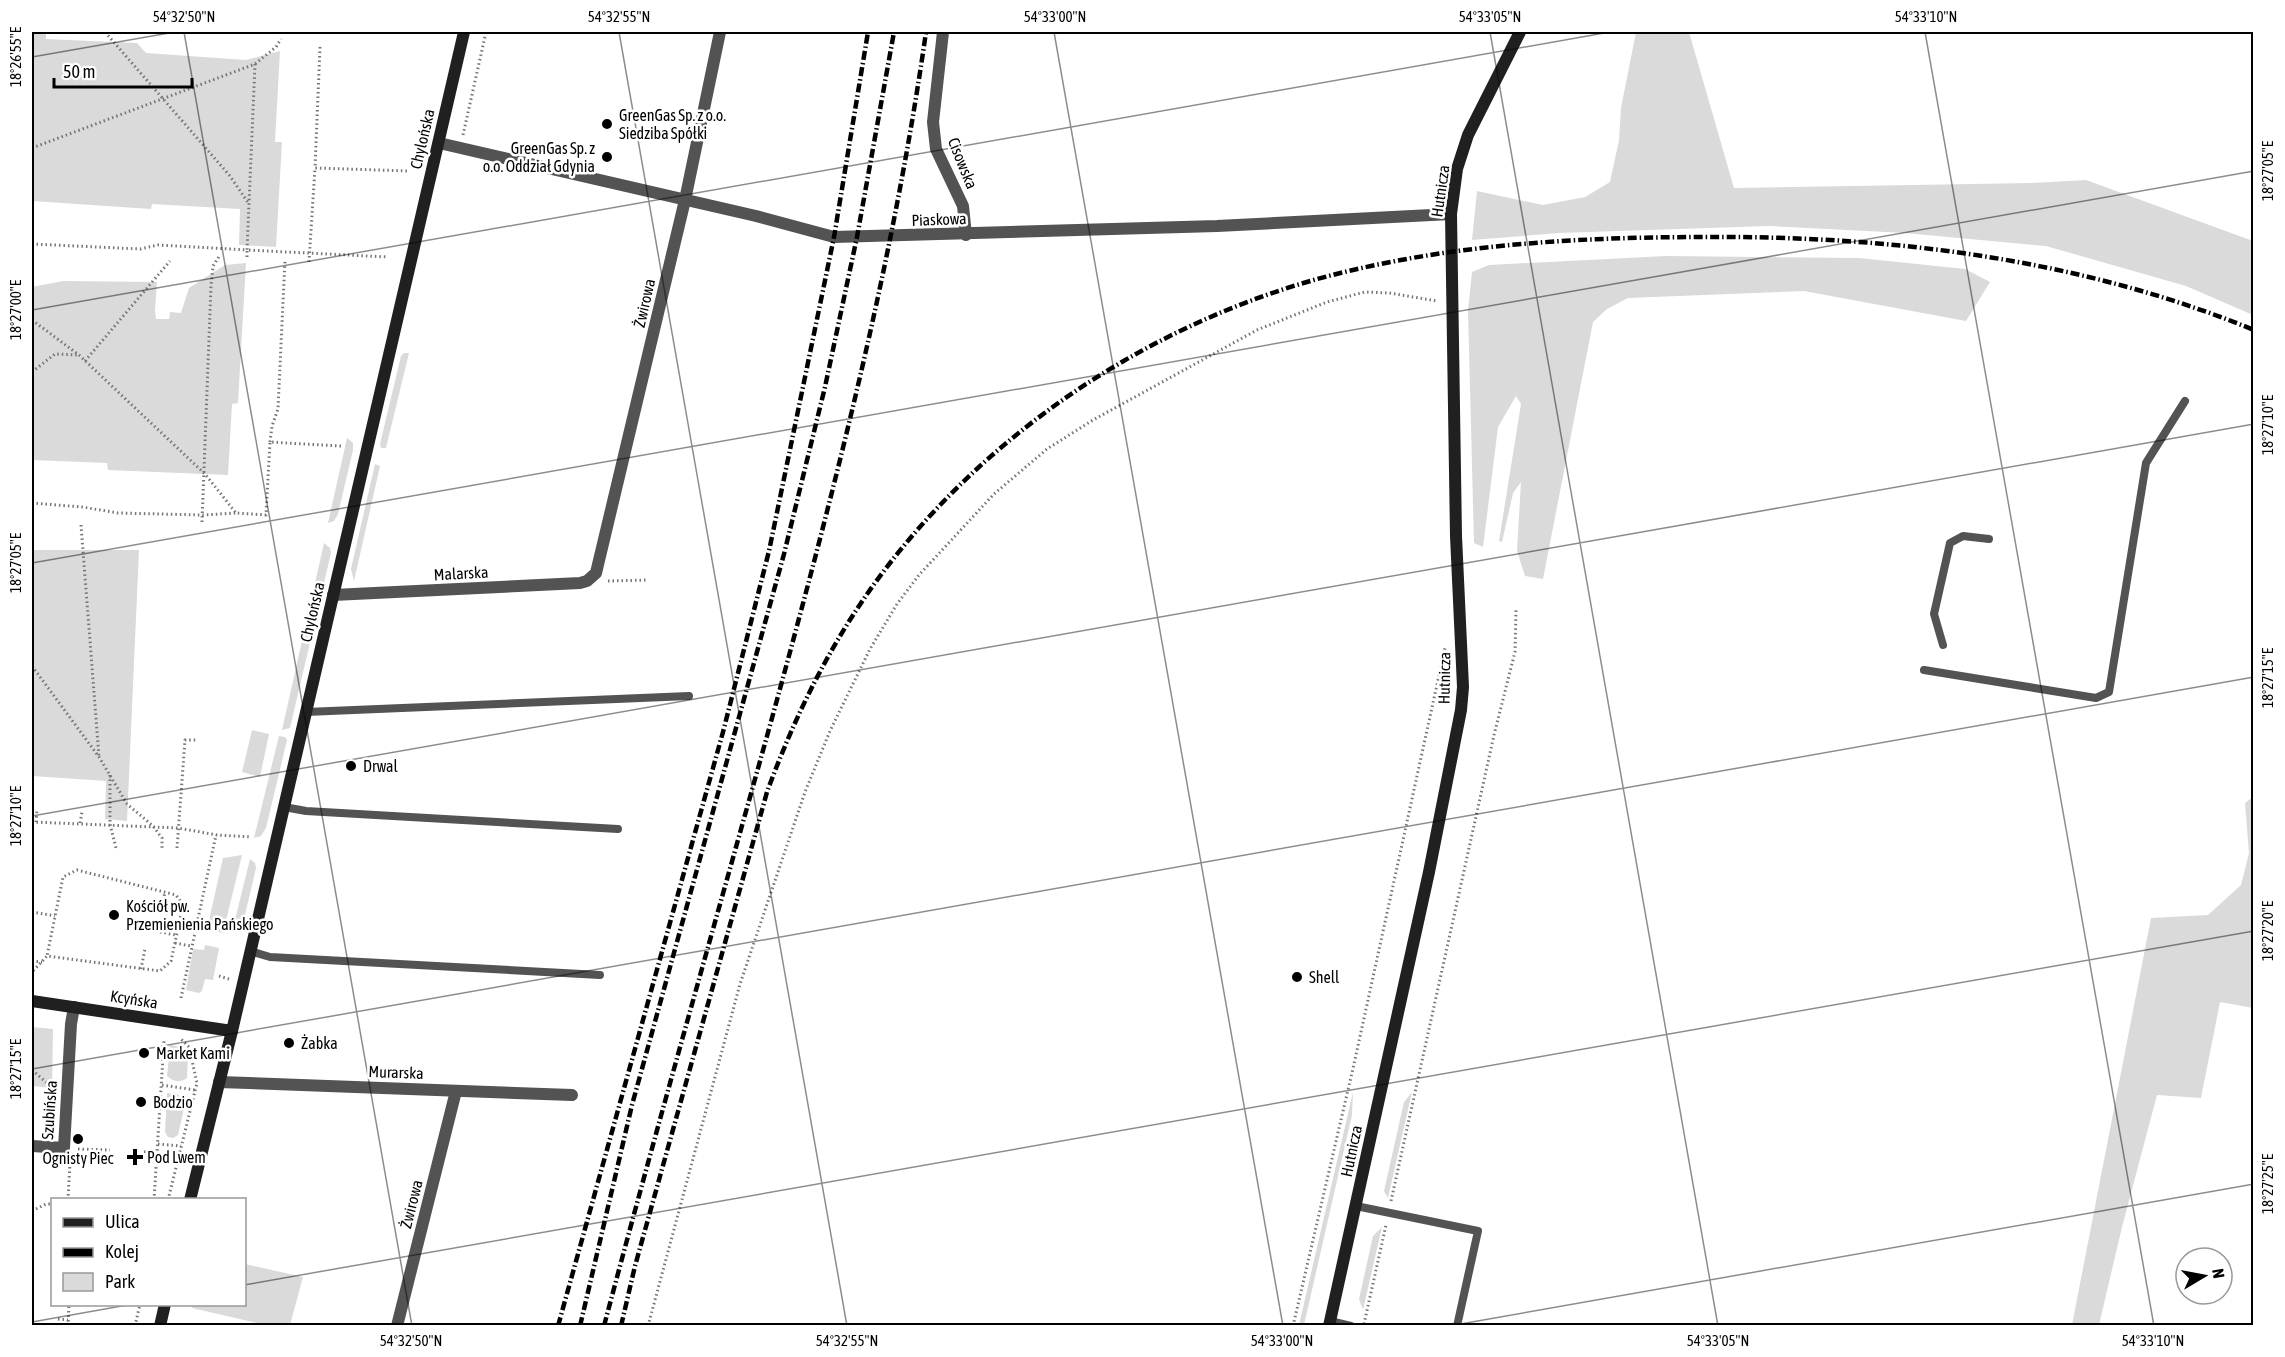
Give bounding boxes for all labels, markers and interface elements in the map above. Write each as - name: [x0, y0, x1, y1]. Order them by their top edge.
- text: 54°32'50"N: [153, 8, 215, 25]
- text: 54°32'55"N: [588, 8, 650, 25]
- text: 54°33'00"N: [1024, 8, 1086, 25]
- text: 54°33'05"N: [1459, 8, 1521, 25]
- text: 54°33'10"N: [1895, 8, 1957, 25]
- text: 18°26'55"E: [7, 26, 24, 87]
- scale bar: [54, 51, 192, 89]
- text: 50 m: [63, 61, 95, 82]
- place label: GreenGas Sp. z o.o. Siedziba Spółki: [619, 106, 726, 143]
- street label: Chylońska: [406, 107, 439, 171]
- marker: GreenGas Sp. z o.o. Siedziba Spółki: [600, 117, 614, 131]
- street label: Cisowska: [945, 135, 981, 191]
- place label: GreenGas Sp. z o.o. Oddział Gdynia: [483, 139, 595, 176]
- text: 18°27'05"E: [2259, 140, 2276, 201]
- marker: GreenGas Sp. z o.o. Oddział Gdynia: [600, 150, 614, 164]
- street label: Hutnicza: [1427, 164, 1453, 218]
- street label: Piaskowa: [911, 209, 967, 229]
- street label: Żwirowa: [630, 277, 658, 329]
- text: 18°27'00"E: [7, 279, 24, 340]
- text: 18°27'10"E: [2259, 394, 2276, 455]
- text: 18°27'05"E: [7, 532, 24, 593]
- street label: Malarska: [433, 563, 489, 583]
- street label: Chylońska: [296, 580, 329, 644]
- text: 18°27'15"E: [2259, 647, 2276, 708]
- street label: Hutnicza: [1435, 652, 1453, 704]
- place label: Drwal: [363, 757, 399, 775]
- marker: Drwal: [344, 759, 358, 773]
- text: 18°27'10"E: [7, 785, 24, 846]
- place label: Kościół pw. Przemienienia Pańskiego: [126, 897, 274, 934]
- text: 18°27'20"E: [2259, 900, 2276, 961]
- marker: Kościół pw. Przemienienia Pańskiego: [107, 908, 121, 922]
- place label: Shell: [1309, 968, 1340, 986]
- marker: Shell: [1290, 970, 1304, 984]
- street label: Kcyńska: [109, 986, 159, 1013]
- place label: Żabka: [301, 1034, 338, 1052]
- marker: Żabka: [282, 1036, 296, 1050]
- text: 18°27'15"E: [7, 1038, 24, 1099]
- place label: Market Kami: [156, 1044, 230, 1062]
- marker: Market Kami: [137, 1046, 151, 1060]
- street label: Murarska: [368, 1062, 424, 1082]
- street label: Szubińska: [38, 1080, 60, 1140]
- place label: Bodzio: [153, 1093, 193, 1111]
- marker: Bodzio: [134, 1095, 148, 1109]
- street label: Hutnicza: [1337, 1124, 1365, 1178]
- marker: Ognisty Piec: [71, 1132, 85, 1146]
- place label: Pod Lwem: [147, 1148, 206, 1166]
- place label: Ognisty Piec: [42, 1149, 114, 1168]
- marker: Pod Lwem: [128, 1150, 142, 1164]
- text: 18°27'25"E: [2259, 1153, 2276, 1214]
- street label: Żwirowa: [396, 1178, 426, 1230]
- legend: [51, 1198, 246, 1306]
- text: Ulica: [105, 1211, 140, 1232]
- text: Kolej: [105, 1241, 139, 1262]
- north arrow: [2174, 1246, 2234, 1306]
- text: N: [2209, 1267, 2228, 1280]
- text: Park: [105, 1271, 135, 1292]
- text: 54°32'50"N: [380, 1332, 442, 1349]
- text: 54°32'55"N: [816, 1332, 878, 1349]
- text: 54°33'00"N: [1251, 1332, 1313, 1349]
- text: 54°33'05"N: [1687, 1332, 1749, 1349]
- text: 54°33'10"N: [2122, 1332, 2184, 1349]

